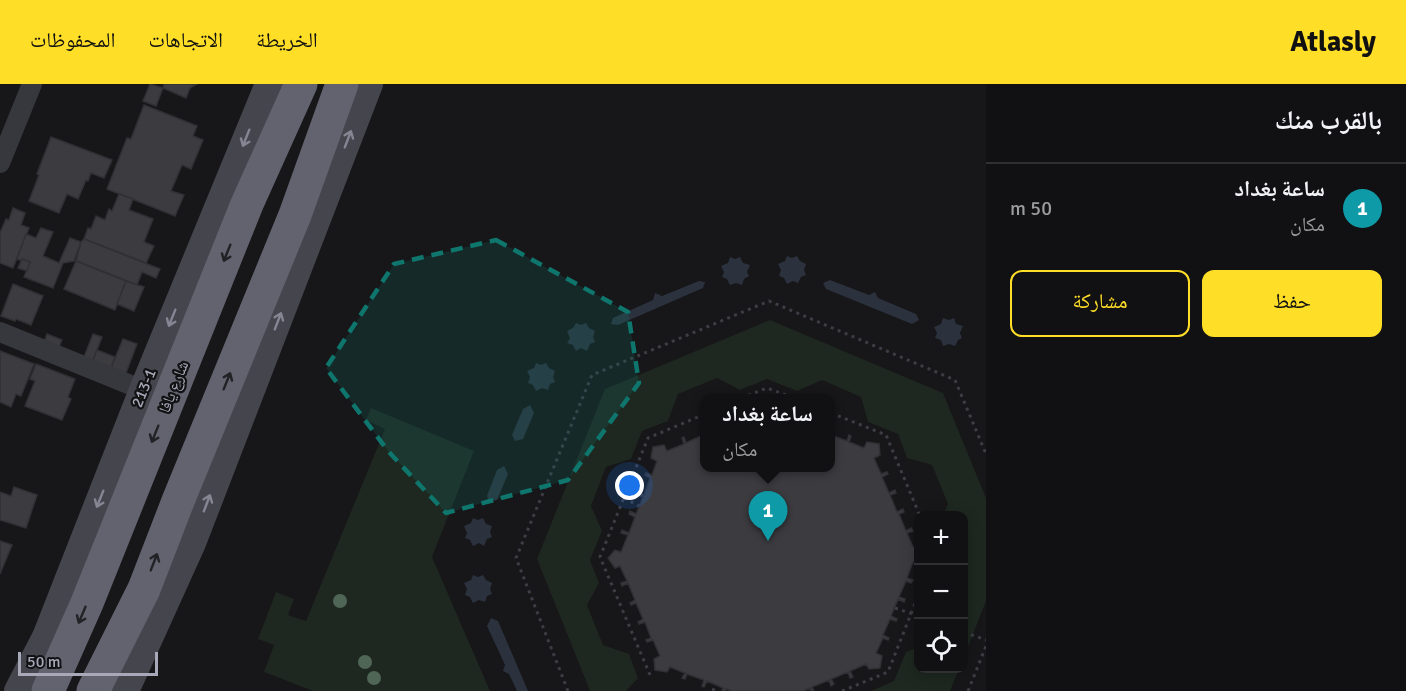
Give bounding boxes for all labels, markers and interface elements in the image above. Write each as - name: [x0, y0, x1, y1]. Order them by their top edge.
- text: Atlasly: [1290, 25, 1376, 59]
- text: المحفوظات: [30, 27, 115, 53]
- text: الاتجاهات: [148, 27, 223, 53]
- text: الخريطة: [256, 27, 318, 53]
- text: بالقرب منك: [1275, 105, 1382, 137]
- one-way arrow: [240, 128, 251, 147]
- one-way arrow: [343, 130, 354, 149]
- text: ساعة بغداد: [1234, 175, 1325, 202]
- text: 50 m: [1010, 196, 1052, 221]
- text: 1: [1357, 196, 1368, 221]
- text: مكان: [1290, 212, 1325, 237]
- one-way arrow: [221, 243, 232, 262]
- button: مشاركة: [1010, 270, 1190, 337]
- button: حفظ: [1202, 270, 1382, 337]
- one-way arrow: [166, 309, 177, 327]
- one-way arrow: [273, 312, 284, 331]
- street label: شارع يافا: [155, 358, 193, 416]
- street label: 213-1: [127, 366, 161, 410]
- one-way arrow: [222, 373, 233, 391]
- popup: [700, 394, 835, 472]
- text: ساعة بغداد: [722, 400, 813, 427]
- one-way arrow: [149, 424, 160, 443]
- text: مكان: [722, 437, 757, 462]
- your location: [615, 471, 644, 500]
- one-way arrow: [94, 490, 105, 508]
- pin: 1: [748, 492, 788, 541]
- one-way arrow: [202, 494, 213, 513]
- map controls: [914, 511, 968, 673]
- button: +: [914, 511, 968, 565]
- one-way arrow: [149, 554, 160, 572]
- button: −: [914, 565, 968, 619]
- one-way arrow: [76, 605, 87, 624]
- button: locate: [914, 619, 968, 673]
- scale bar: [18, 649, 158, 676]
- text: 50 m: [27, 652, 61, 672]

